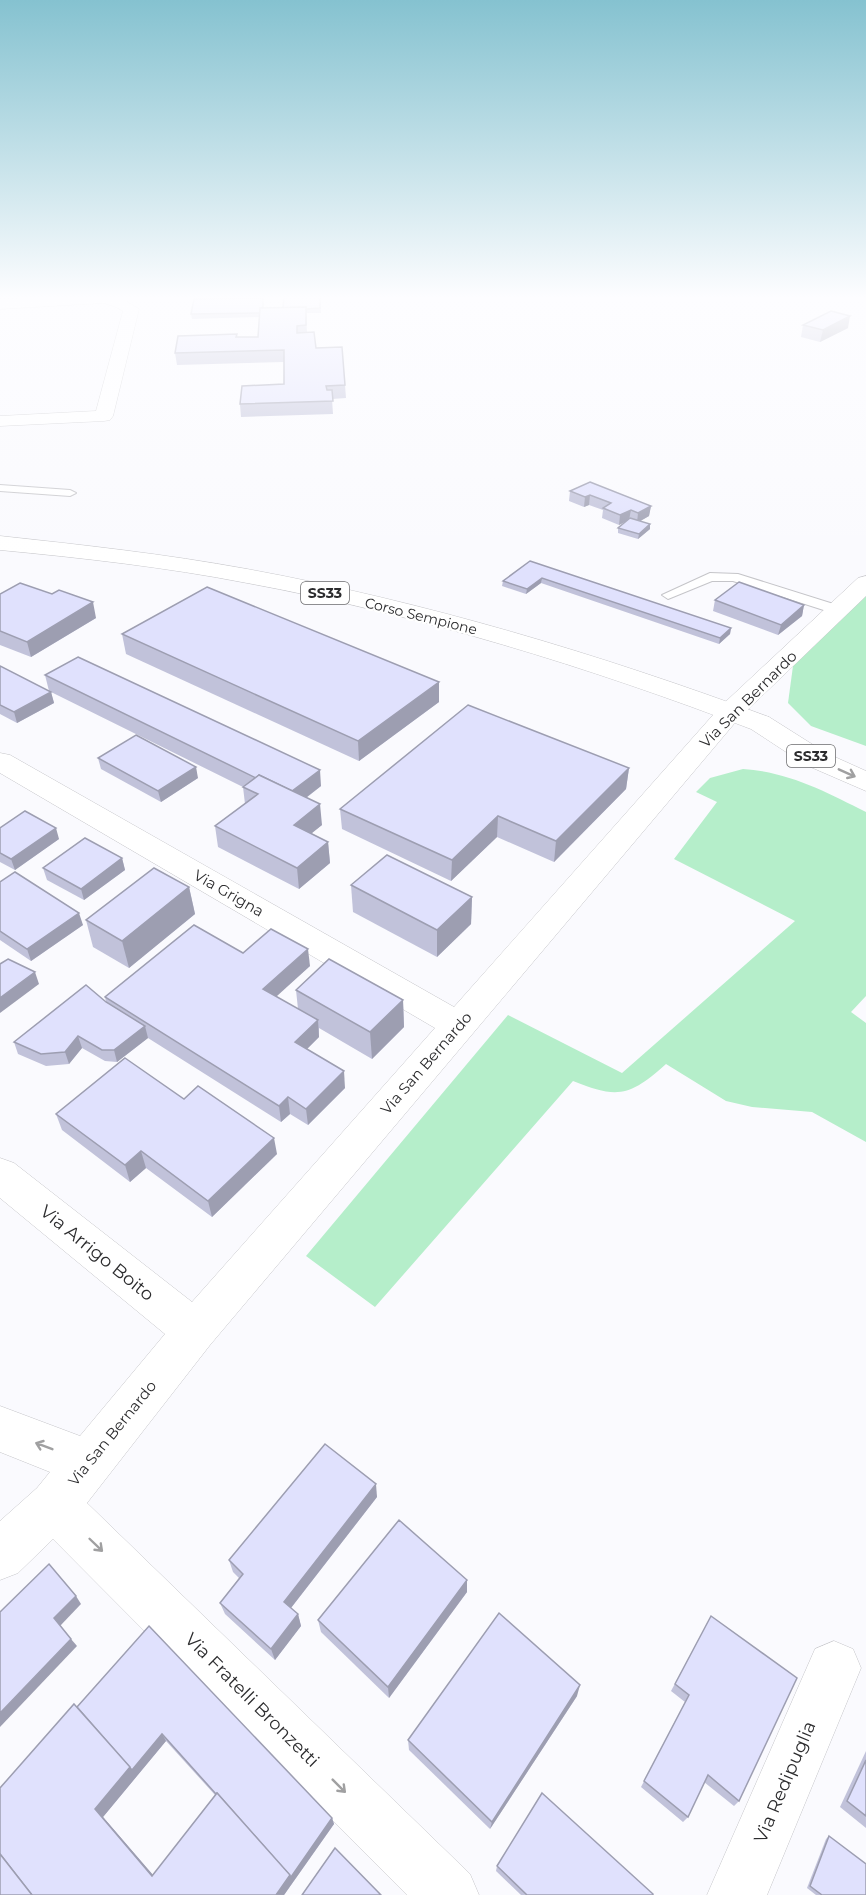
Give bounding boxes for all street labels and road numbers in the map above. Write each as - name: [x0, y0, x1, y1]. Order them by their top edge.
- road number: SS33: [301, 582, 349, 604]
- street label: Corso Sempione: [363, 593, 479, 639]
- street label: Via San Bernardo: [695, 646, 801, 752]
- road number: SS33: [787, 745, 835, 767]
- street label: Via Grigna: [191, 865, 267, 921]
- street label: Via San Bernardo: [376, 1008, 476, 1118]
- street label: Via Arrigo Boito: [35, 1200, 159, 1306]
- street label: Via San Bernardo: [64, 1377, 160, 1489]
- street label: Via Fratelli Bronzetti: [180, 1628, 324, 1772]
- street label: Via Redipuglia: [749, 1718, 821, 1846]

